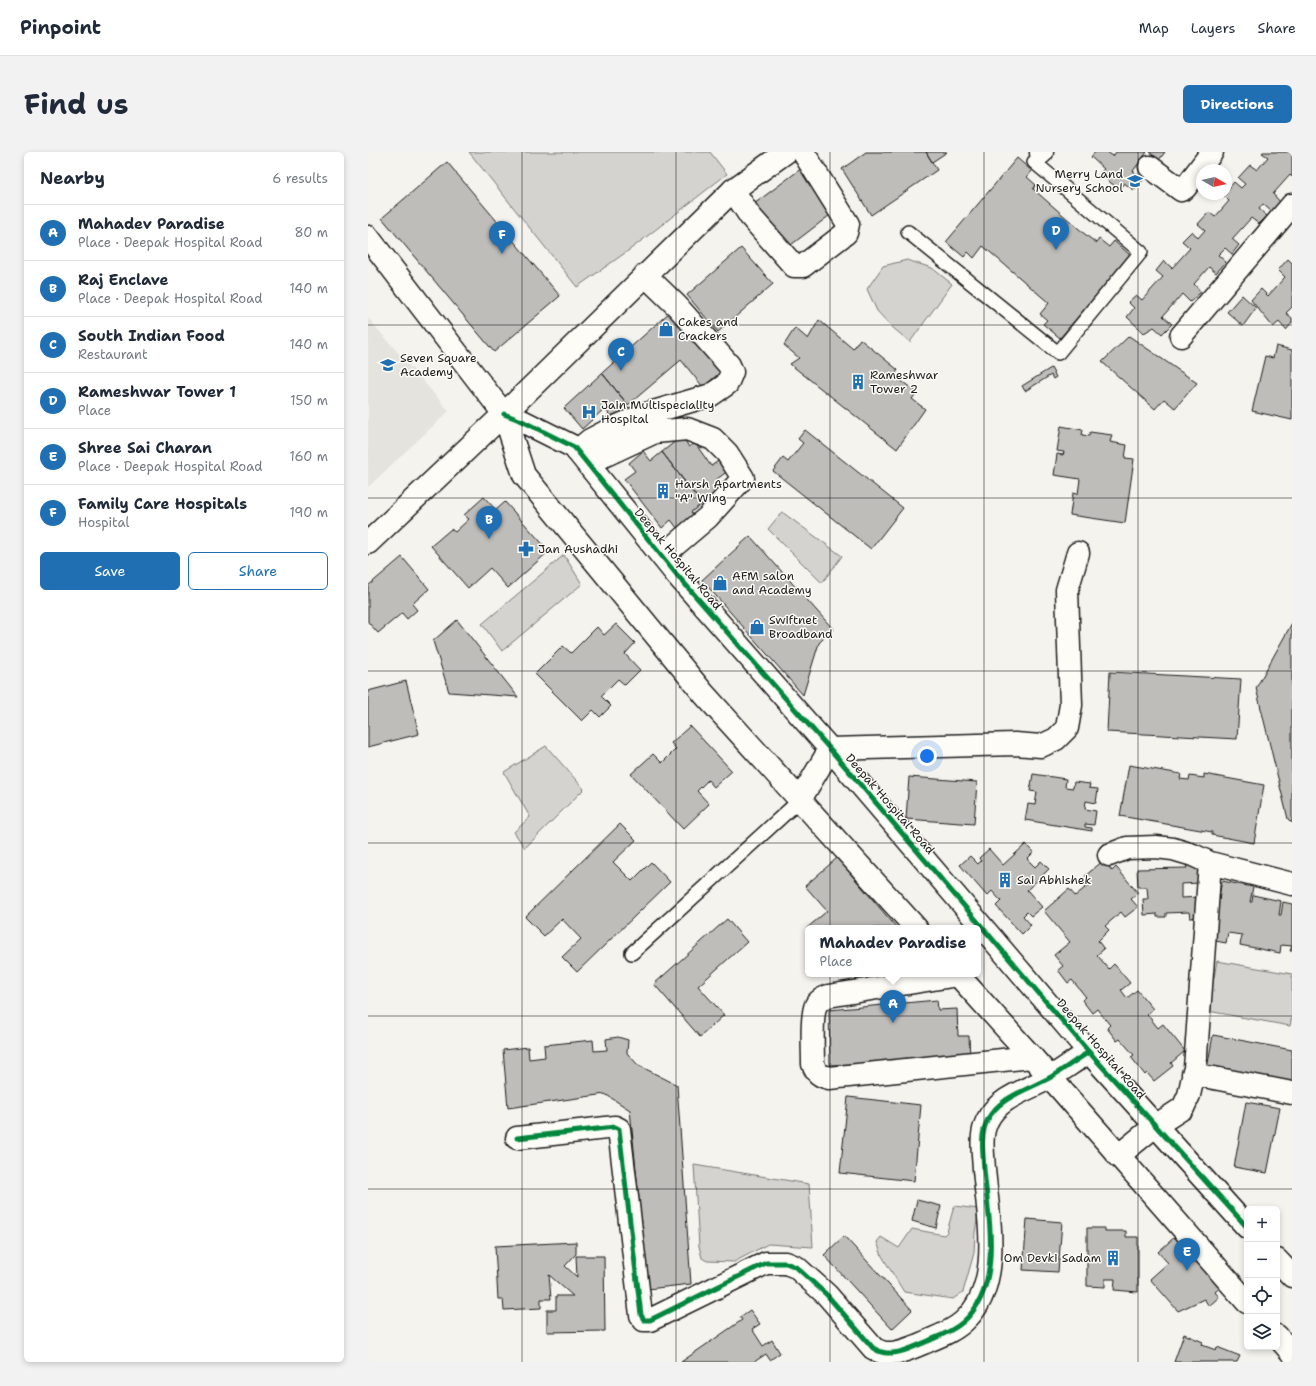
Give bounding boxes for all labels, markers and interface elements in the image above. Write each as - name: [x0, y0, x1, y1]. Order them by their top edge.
- text: Pinpoint: [20, 15, 101, 40]
- text: Map: [1139, 19, 1169, 37]
- text: Layers: [1191, 19, 1235, 37]
- text: Share: [1257, 19, 1296, 37]
- text: Find us: [24, 85, 129, 123]
- button: Directions: [1183, 85, 1292, 123]
- north arrow: [1196, 164, 1232, 200]
- place label: Merry Land Nursery School: [1036, 166, 1123, 196]
- text: Nearby: [40, 167, 105, 189]
- text: 6 results: [272, 170, 328, 187]
- school or university icon: Merry Land Nursery School: [1126, 172, 1144, 190]
- text: Mahadev Paradise: [78, 214, 225, 234]
- pin: D: [1043, 217, 1069, 250]
- pin: F: [489, 221, 515, 254]
- text: A: [48, 224, 58, 241]
- text: 80 m: [294, 224, 328, 241]
- text: Place · Deepak Hospital Road: [78, 234, 262, 251]
- text: Raj Enclave: [78, 270, 169, 290]
- text: B: [49, 280, 57, 297]
- text: 140 m: [289, 280, 328, 297]
- text: Place · Deepak Hospital Road: [78, 290, 262, 307]
- place label: Cakes and Crackers: [678, 314, 739, 344]
- shop icon: Cakes and Crackers: [657, 320, 675, 338]
- text: South Indian Food: [78, 326, 225, 346]
- text: C: [49, 336, 57, 353]
- text: 140 m: [289, 336, 328, 353]
- pin: C: [608, 338, 634, 371]
- text: Restaurant: [78, 346, 148, 363]
- place label: Seven Square Academy: [400, 350, 477, 380]
- school or university icon: Seven Square Academy: [379, 356, 397, 374]
- place label: Rameshwar Tower 2: [870, 367, 939, 397]
- building icon: Rameshwar Tower 2: [849, 373, 867, 391]
- text: Rameshwar Tower 1: [78, 382, 236, 402]
- text: D: [48, 392, 58, 409]
- text: 150 m: [290, 392, 328, 409]
- place label: Jain Multispeciality Hospital: [601, 397, 715, 427]
- text: Place: [78, 402, 111, 419]
- hospital icon: Jain Multispeciality Hospital: [580, 403, 598, 421]
- text: Shree Sai Charan: [78, 438, 212, 458]
- text: E: [49, 448, 57, 465]
- text: 160 m: [290, 448, 328, 465]
- text: Place · Deepak Hospital Road: [78, 458, 262, 475]
- place label: Harsh Apartments "A" Wing: [675, 476, 782, 506]
- building icon: Harsh Apartments "A" Wing: [654, 482, 672, 500]
- text: Family Care Hospitals: [78, 494, 247, 514]
- text: F: [49, 504, 57, 521]
- text: 190 m: [289, 504, 328, 521]
- street label: Deepak Hospital Road: [631, 505, 726, 613]
- pin: B: [476, 506, 502, 539]
- text: Hospital: [78, 514, 129, 531]
- pharmacy icon: Jan Aushadhi: [517, 540, 535, 558]
- place label: Jan Aushadhi: [538, 541, 618, 557]
- button: Save: [40, 552, 180, 590]
- button: Share: [188, 552, 328, 590]
- place label: AFM salon and Academy: [732, 568, 812, 598]
- shop icon: AFM salon and Academy: [711, 574, 729, 592]
- place label: Swiftnet Broadband: [769, 612, 833, 642]
- shop icon: Swiftnet Broadband: [748, 618, 766, 636]
- your location: [917, 746, 937, 766]
- street label: Deepak Hospital Road: [842, 750, 938, 858]
- building icon: Sai Abhishek: [996, 871, 1014, 889]
- place label: Sai Abhishek: [1017, 872, 1091, 888]
- popup: [805, 925, 981, 977]
- text: Mahadev Paradise: [820, 933, 966, 953]
- text: Place: [820, 953, 853, 970]
- pin: A: [880, 990, 906, 1023]
- street label: Deepak Hospital Road: [1053, 995, 1149, 1103]
- map controls: [1244, 1206, 1280, 1350]
- button: +: [1244, 1206, 1280, 1242]
- pin: E: [1174, 1238, 1200, 1271]
- button: −: [1244, 1242, 1280, 1278]
- building icon: Om Devki Sadam: [1104, 1249, 1122, 1267]
- place label: Om Devki Sadam: [1004, 1250, 1101, 1266]
- button: locate: [1244, 1278, 1280, 1314]
- button: layers: [1244, 1314, 1280, 1350]

